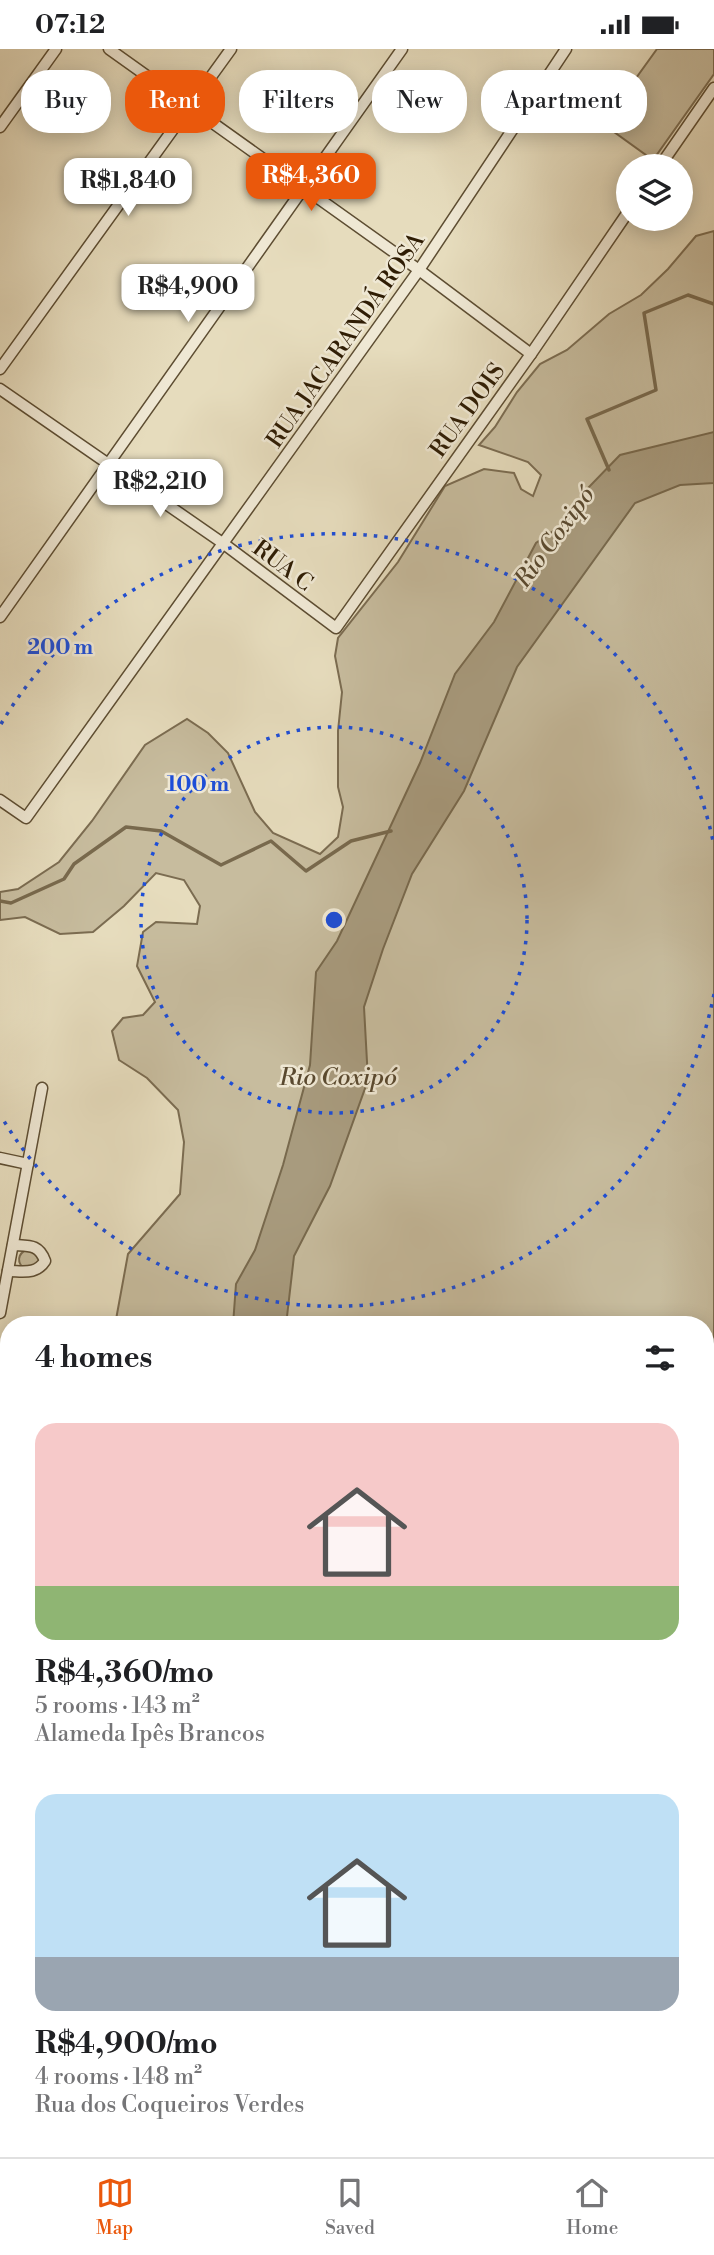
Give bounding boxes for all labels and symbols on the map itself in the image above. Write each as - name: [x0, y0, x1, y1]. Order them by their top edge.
- pin: R$4,360: [246, 153, 376, 213]
- pin: R$1,840: [63, 159, 193, 218]
- street label: RUA JACARANDÁ ROSA: [259, 225, 432, 454]
- pin: R$4,900: [123, 265, 253, 324]
- street label: RUA DOIS: [424, 358, 511, 463]
- pin: R$2,210: [95, 459, 225, 519]
- water label: Rio Coxipó: [508, 480, 602, 595]
- street label: RUA C: [247, 534, 318, 597]
- text: 200 m: [27, 635, 93, 661]
- text: 100 m: [167, 772, 229, 798]
- centre of rings: [322, 908, 346, 932]
- water label: Rio Coxipó: [278, 1063, 398, 1093]

